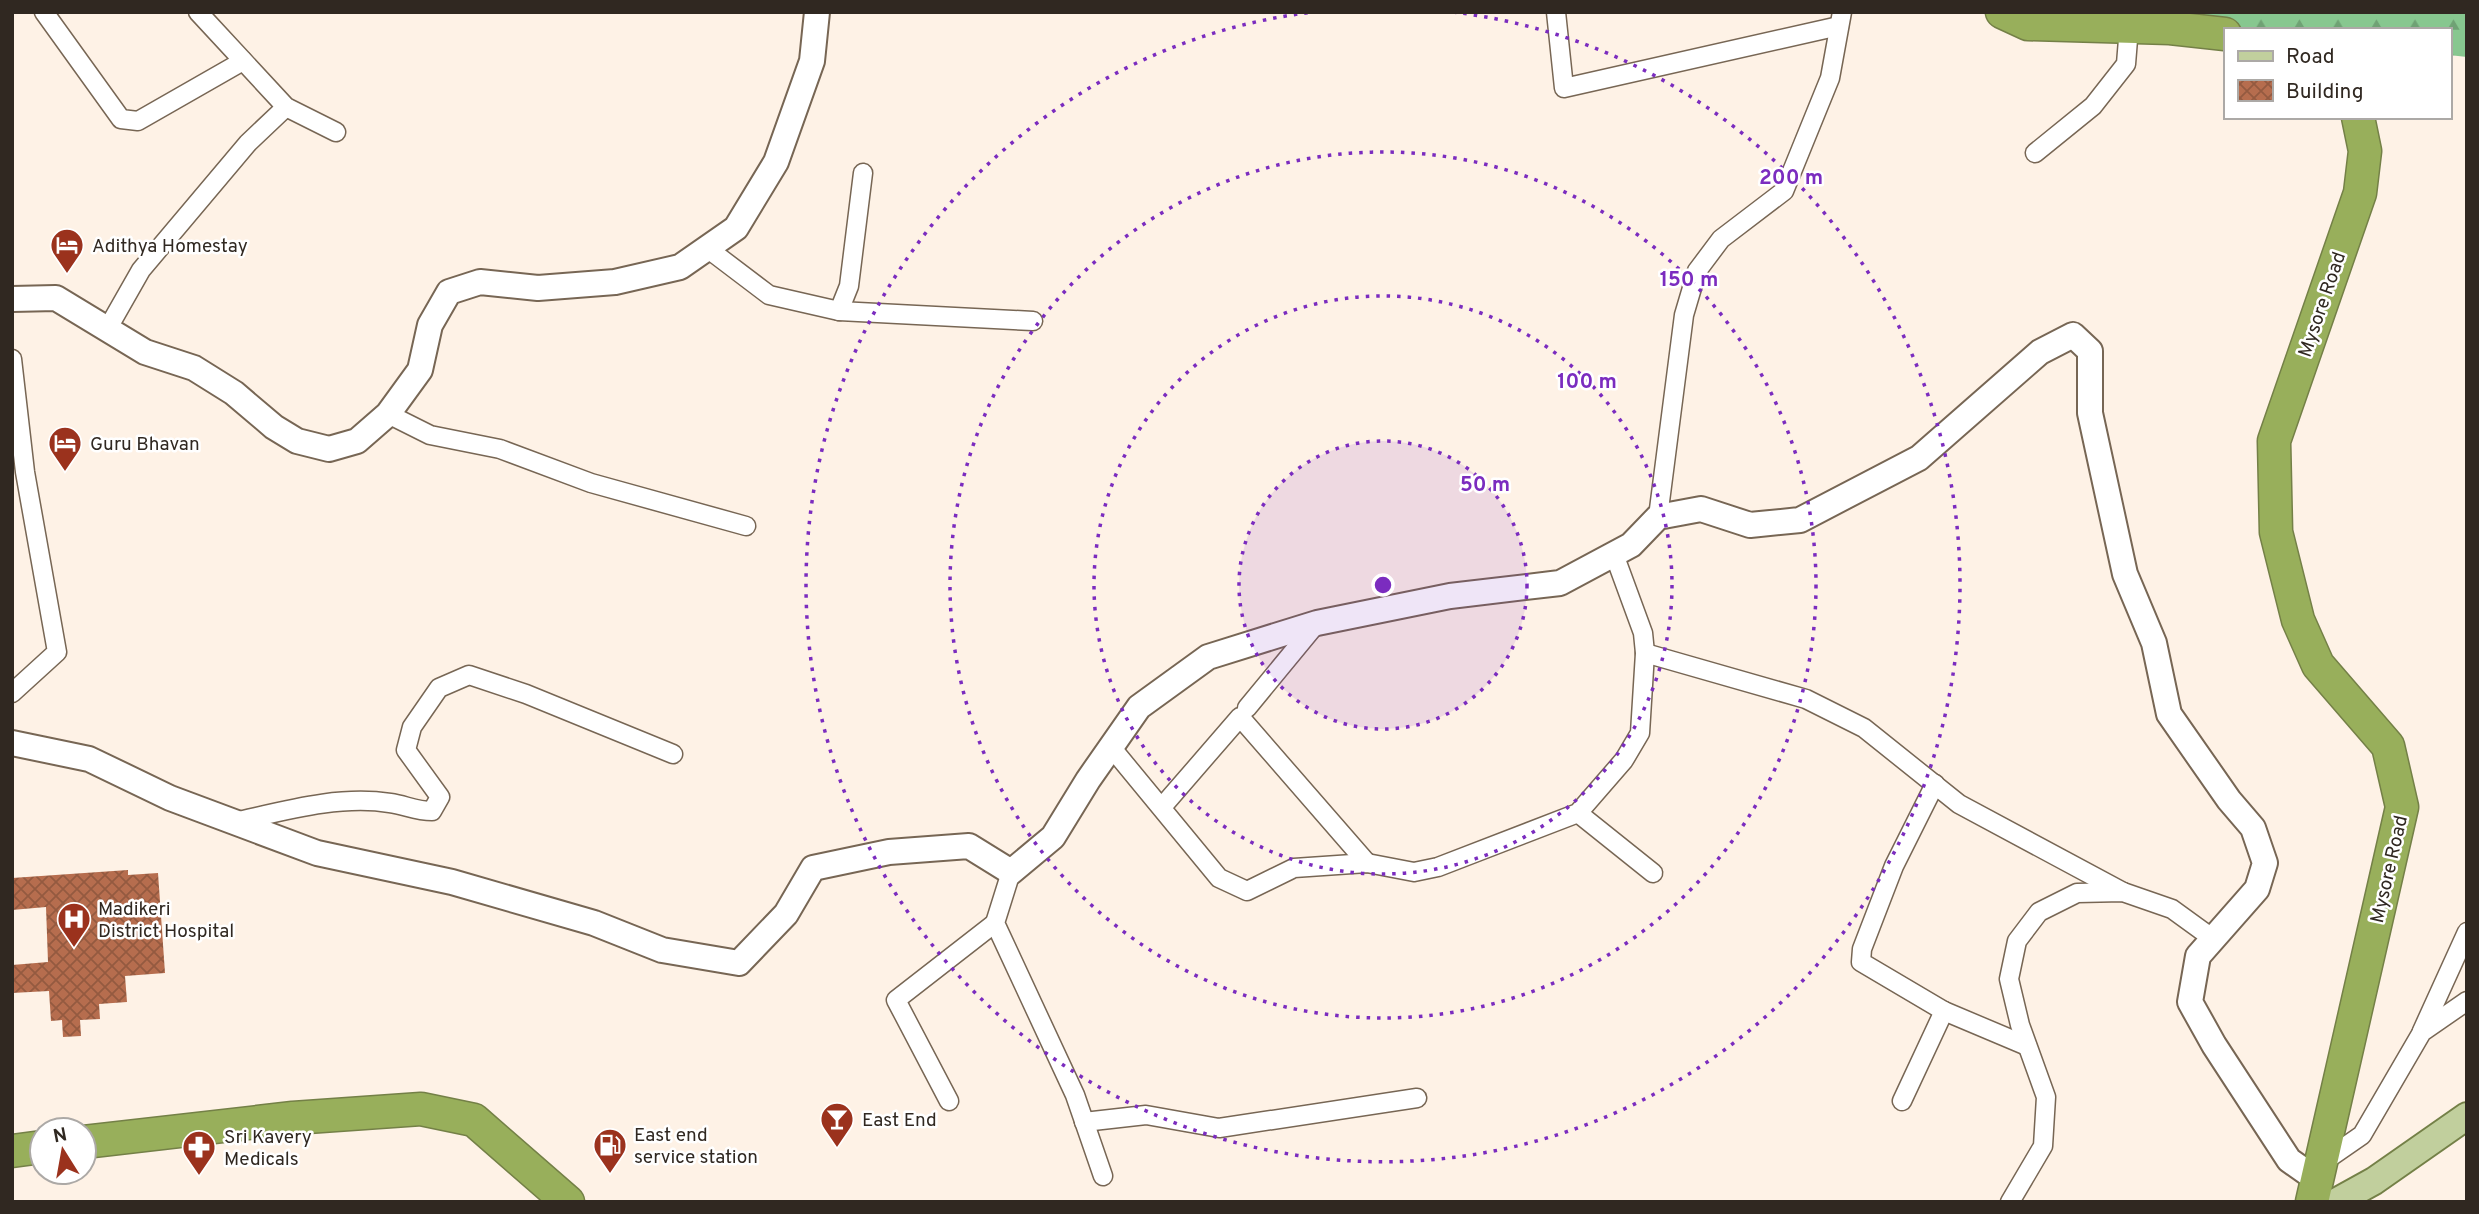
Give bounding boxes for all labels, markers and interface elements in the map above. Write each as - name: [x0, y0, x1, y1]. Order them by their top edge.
- legend: [2224, 28, 2451, 119]
- text: Road: [2286, 44, 2335, 71]
- text: Building: [2286, 79, 2364, 106]
- text: 200 m: [1759, 165, 1823, 192]
- hotel icon: Adithya Homestay: [48, 226, 86, 275]
- place label: Adithya Homestay: [92, 235, 248, 259]
- street label: Mysore Road: [2294, 249, 2352, 360]
- text: 150 m: [1660, 267, 1718, 294]
- text: 100 m: [1557, 369, 1617, 396]
- hotel icon: Guru Bhavan: [46, 424, 84, 473]
- place label: Guru Bhavan: [90, 433, 200, 457]
- text: 50 m: [1460, 472, 1510, 499]
- centre of rings: [1371, 573, 1395, 597]
- street label: Mysore Road: [2366, 813, 2414, 926]
- place label: Madikeri District Hospital: [98, 898, 234, 944]
- hospital icon: Madikeri District Hospital: [55, 900, 93, 949]
- bar icon: East End: [818, 1100, 856, 1149]
- place label: East End: [862, 1109, 937, 1133]
- north arrow: [28, 1116, 98, 1186]
- text: N: [51, 1123, 69, 1149]
- place label: East end service station: [634, 1124, 758, 1170]
- place label: Sri Kavery Medicals: [224, 1126, 312, 1172]
- fuel station icon: East end service station: [591, 1126, 629, 1175]
- pharmacy icon: Sri Kavery Medicals: [180, 1128, 218, 1177]

